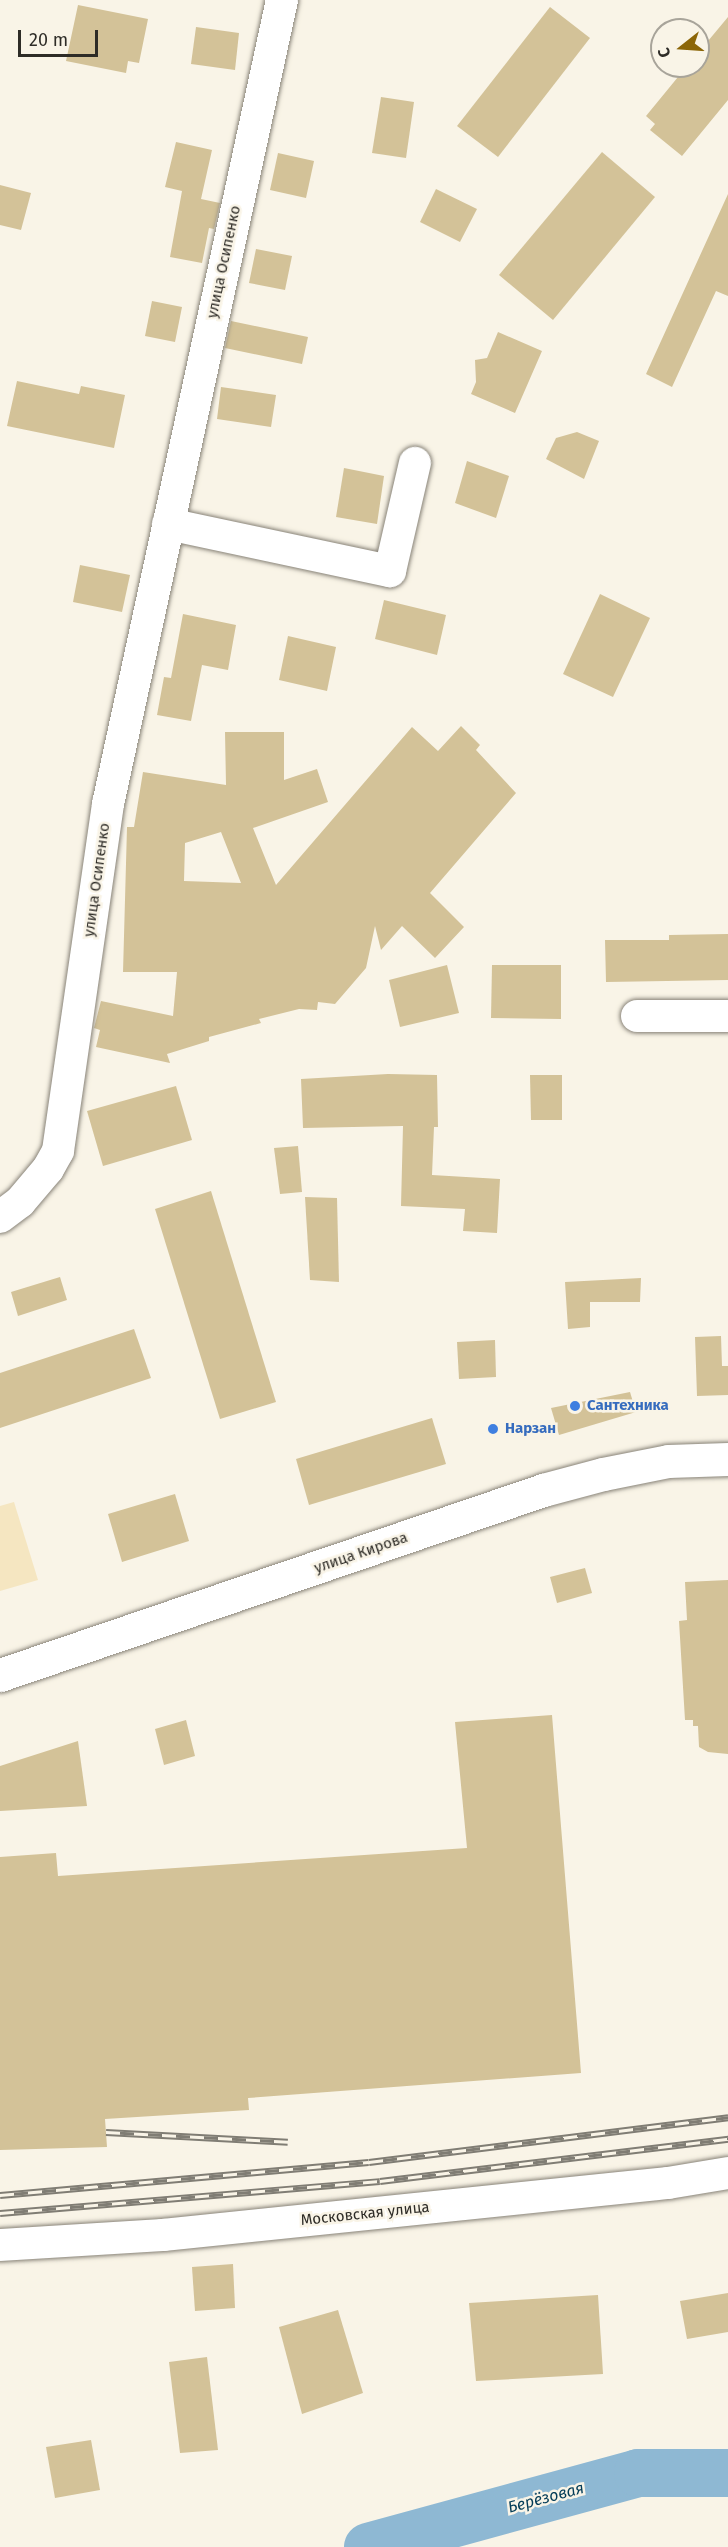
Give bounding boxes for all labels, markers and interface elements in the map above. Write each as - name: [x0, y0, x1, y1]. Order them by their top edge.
- scale bar: [21, 18, 100, 56]
- north arrow: [650, 18, 710, 78]
- text: 20 m: [29, 29, 68, 51]
- text: С: [654, 46, 675, 60]
- street label: улица Осипенко: [203, 204, 245, 320]
- street label: улица Осипенко: [80, 822, 114, 938]
- place label: Сантехника: [587, 1397, 669, 1415]
- marker: Сантехника: [568, 1399, 582, 1413]
- place label: Нарзан: [505, 1420, 556, 1438]
- marker: Нарзан: [486, 1422, 500, 1436]
- street label: улица Кирова: [312, 1529, 410, 1577]
- street label: Московская улица: [300, 2198, 430, 2230]
- water label: Берёзовая: [506, 2479, 586, 2517]

